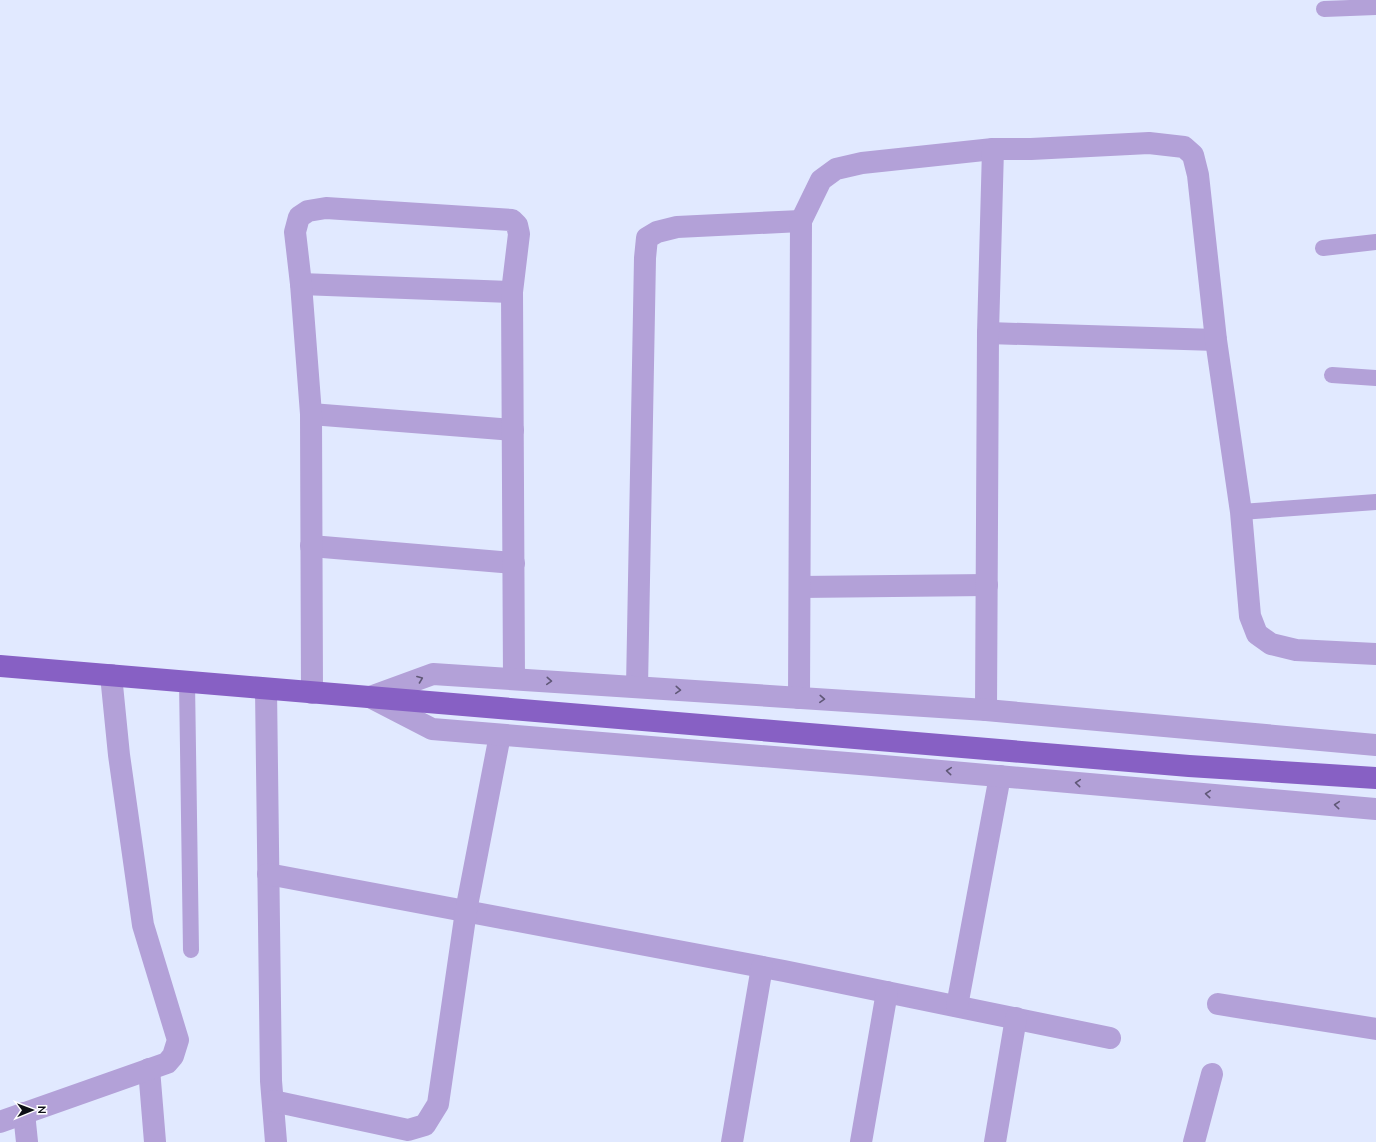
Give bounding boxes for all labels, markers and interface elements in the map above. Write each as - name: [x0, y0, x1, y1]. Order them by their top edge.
- one-way arrow: [416, 675, 423, 683]
- one-way arrow: [546, 677, 552, 686]
- one-way arrow: [675, 685, 681, 694]
- one-way arrow: [819, 695, 825, 703]
- one-way arrow: [946, 767, 952, 776]
- one-way arrow: [1075, 778, 1081, 787]
- one-way arrow: [1205, 790, 1211, 799]
- one-way arrow: [1334, 801, 1340, 810]
- north arrow: [12, 1090, 52, 1130]
- text: N: [34, 1106, 49, 1114]

